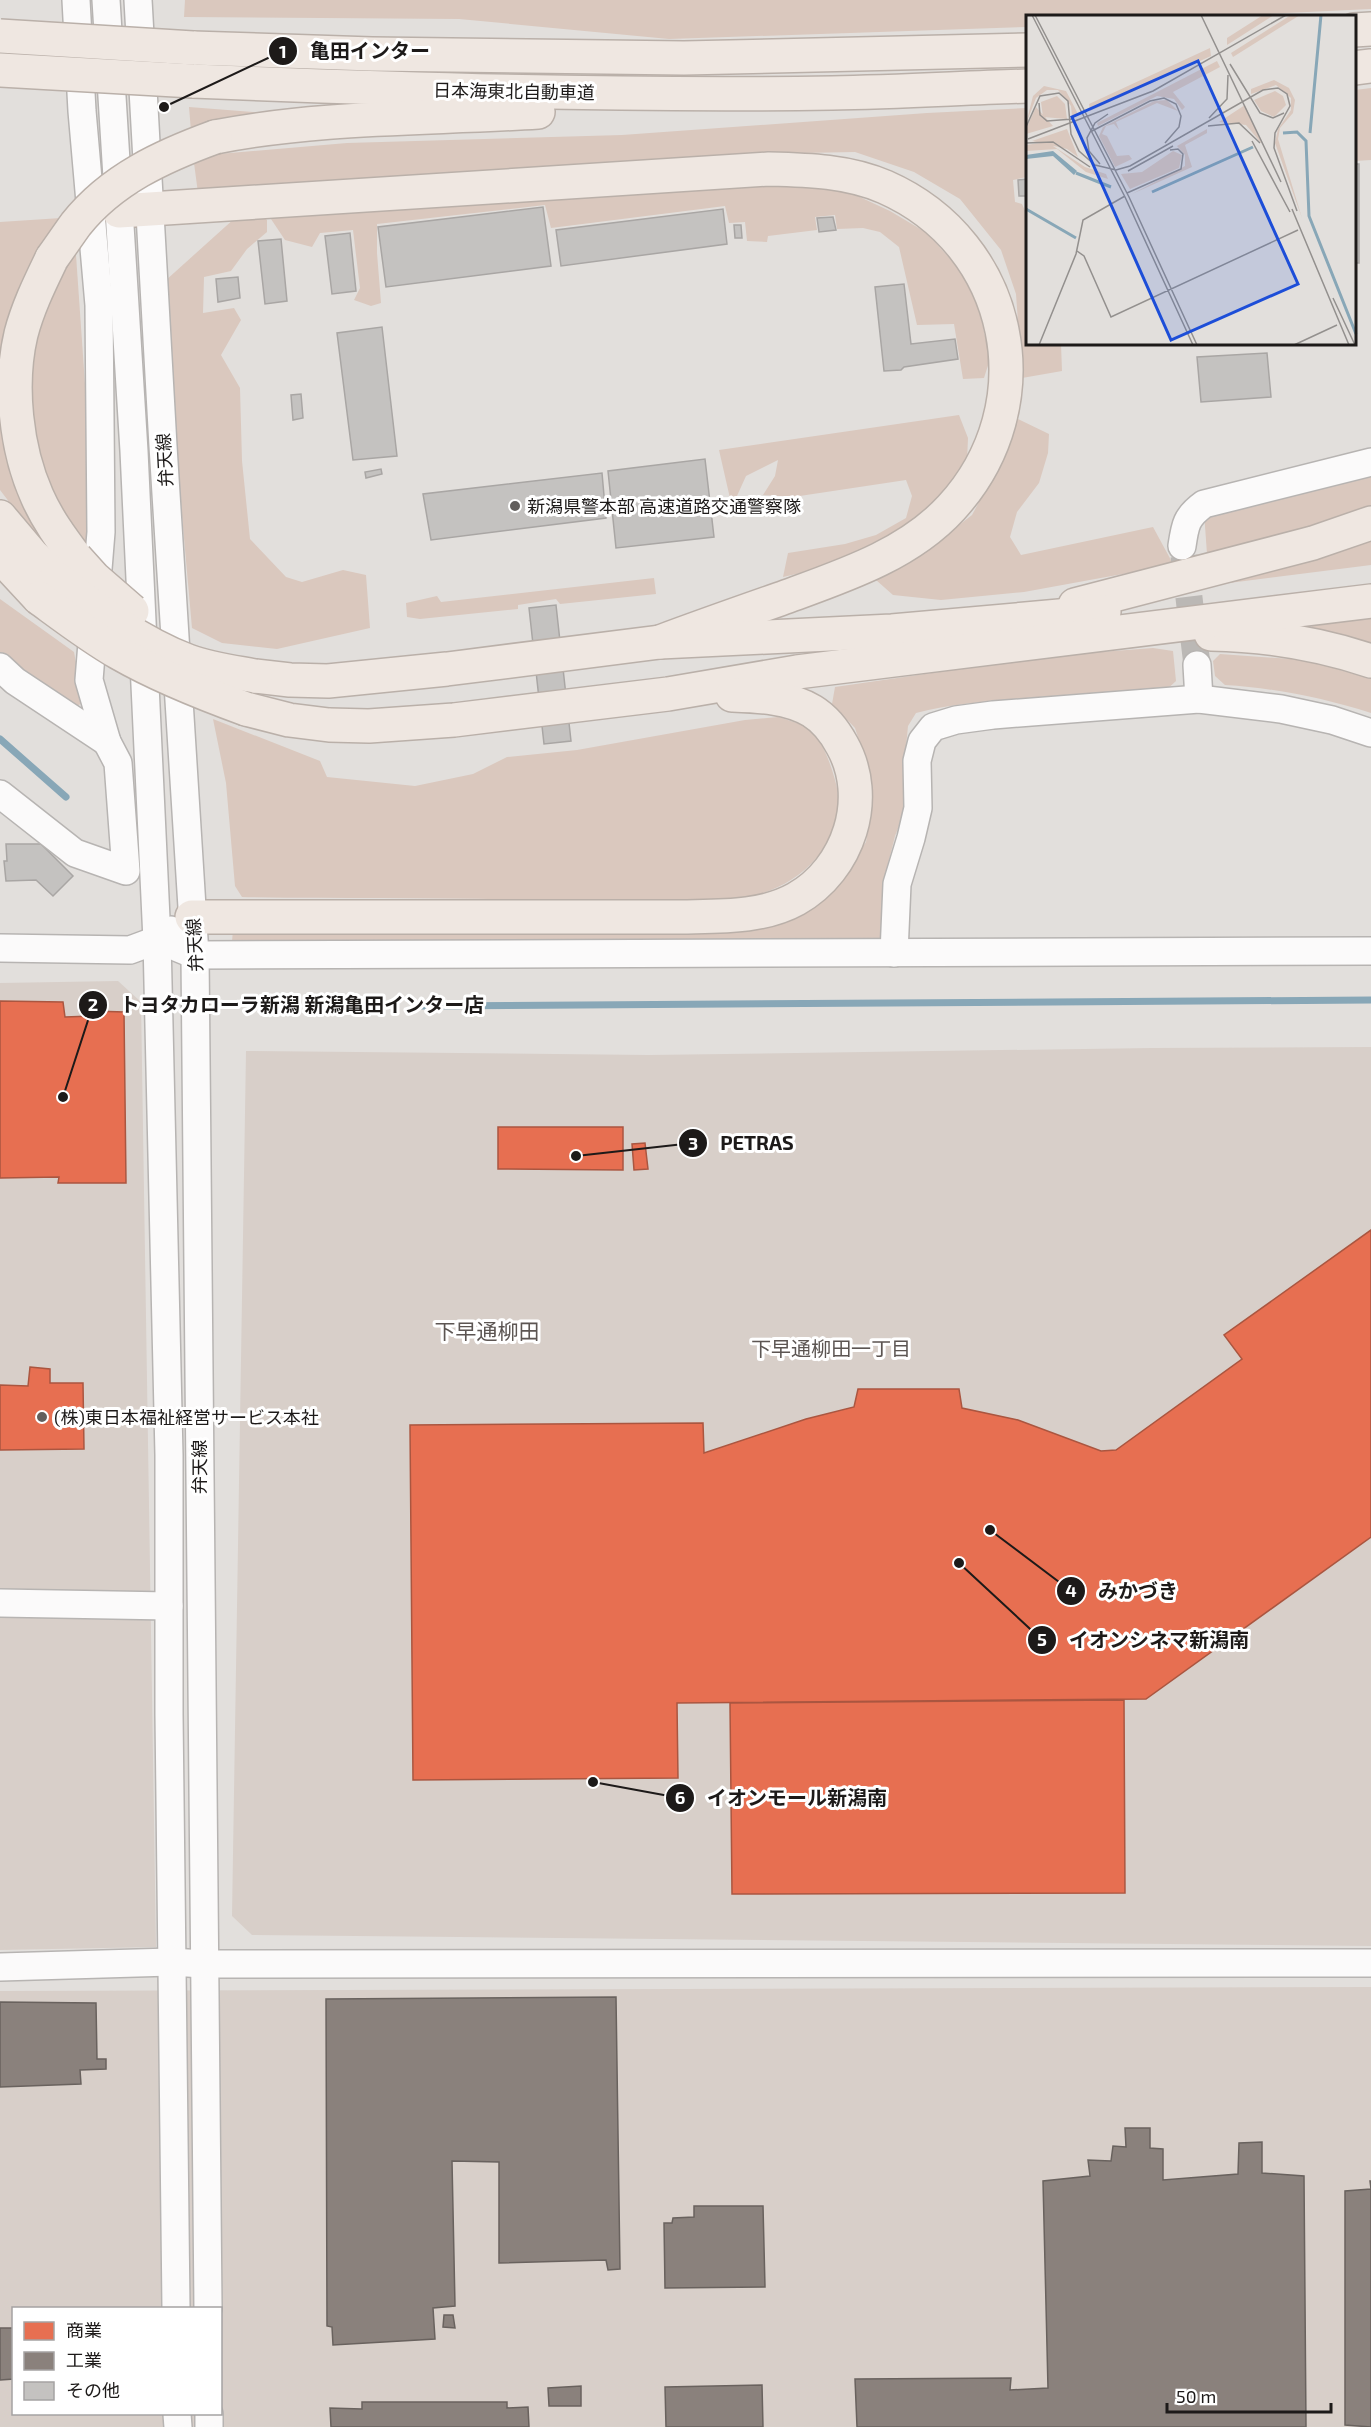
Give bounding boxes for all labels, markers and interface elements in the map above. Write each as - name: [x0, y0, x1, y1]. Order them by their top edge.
- inset map: [1026, 15, 1356, 345]
- callout: 亀田インター: [268, 32, 442, 70]
- text: 亀田インター: [310, 38, 430, 62]
- text: 1: [279, 40, 287, 62]
- street label: 日本海東北自動車道: [433, 79, 595, 103]
- street label: 弁天線: [152, 432, 176, 488]
- place label: 新潟県警本部 高速道路交通警察隊: [527, 495, 801, 517]
- marker: 新潟県警本部 高速道路交通警察隊: [508, 499, 522, 513]
- street label: 弁天線: [182, 917, 206, 973]
- callout: トヨタカローラ新潟 新潟亀田インター店: [78, 986, 496, 1024]
- text: トヨタカローラ新潟 新潟亀田インター店: [120, 992, 484, 1016]
- text: 2: [88, 993, 98, 1015]
- callout: PETRAS: [678, 1124, 806, 1162]
- text: PETRAS: [720, 1130, 794, 1154]
- text: 3: [688, 1132, 698, 1154]
- district label: 下早通柳田: [435, 1318, 540, 1343]
- district label: 下早通柳田一丁目: [751, 1336, 911, 1360]
- place label: (株)東日本福祉経営サービス本社: [54, 1406, 319, 1428]
- marker: (株)東日本福祉経営サービス本社: [35, 1410, 49, 1424]
- street label: 弁天線: [188, 1440, 210, 1494]
- callout: みかづき: [1056, 1572, 1190, 1610]
- text: みかづき: [1098, 1578, 1178, 1602]
- text: 4: [1065, 1579, 1077, 1601]
- callout: イオンシネマ新潟南: [1027, 1621, 1261, 1659]
- text: イオンシネマ新潟南: [1069, 1627, 1249, 1651]
- text: 5: [1037, 1628, 1047, 1650]
- callout: イオンモール新潟南: [665, 1779, 899, 1817]
- text: イオンモール新潟南: [707, 1785, 887, 1809]
- text: 6: [675, 1786, 685, 1808]
- legend: [12, 2307, 222, 2415]
- text: 商業: [66, 2319, 102, 2341]
- text: 工業: [66, 2349, 102, 2371]
- scale bar: [1167, 2376, 1330, 2414]
- text: その他: [66, 2379, 120, 2401]
- text: 50 m: [1176, 2385, 1216, 2407]

